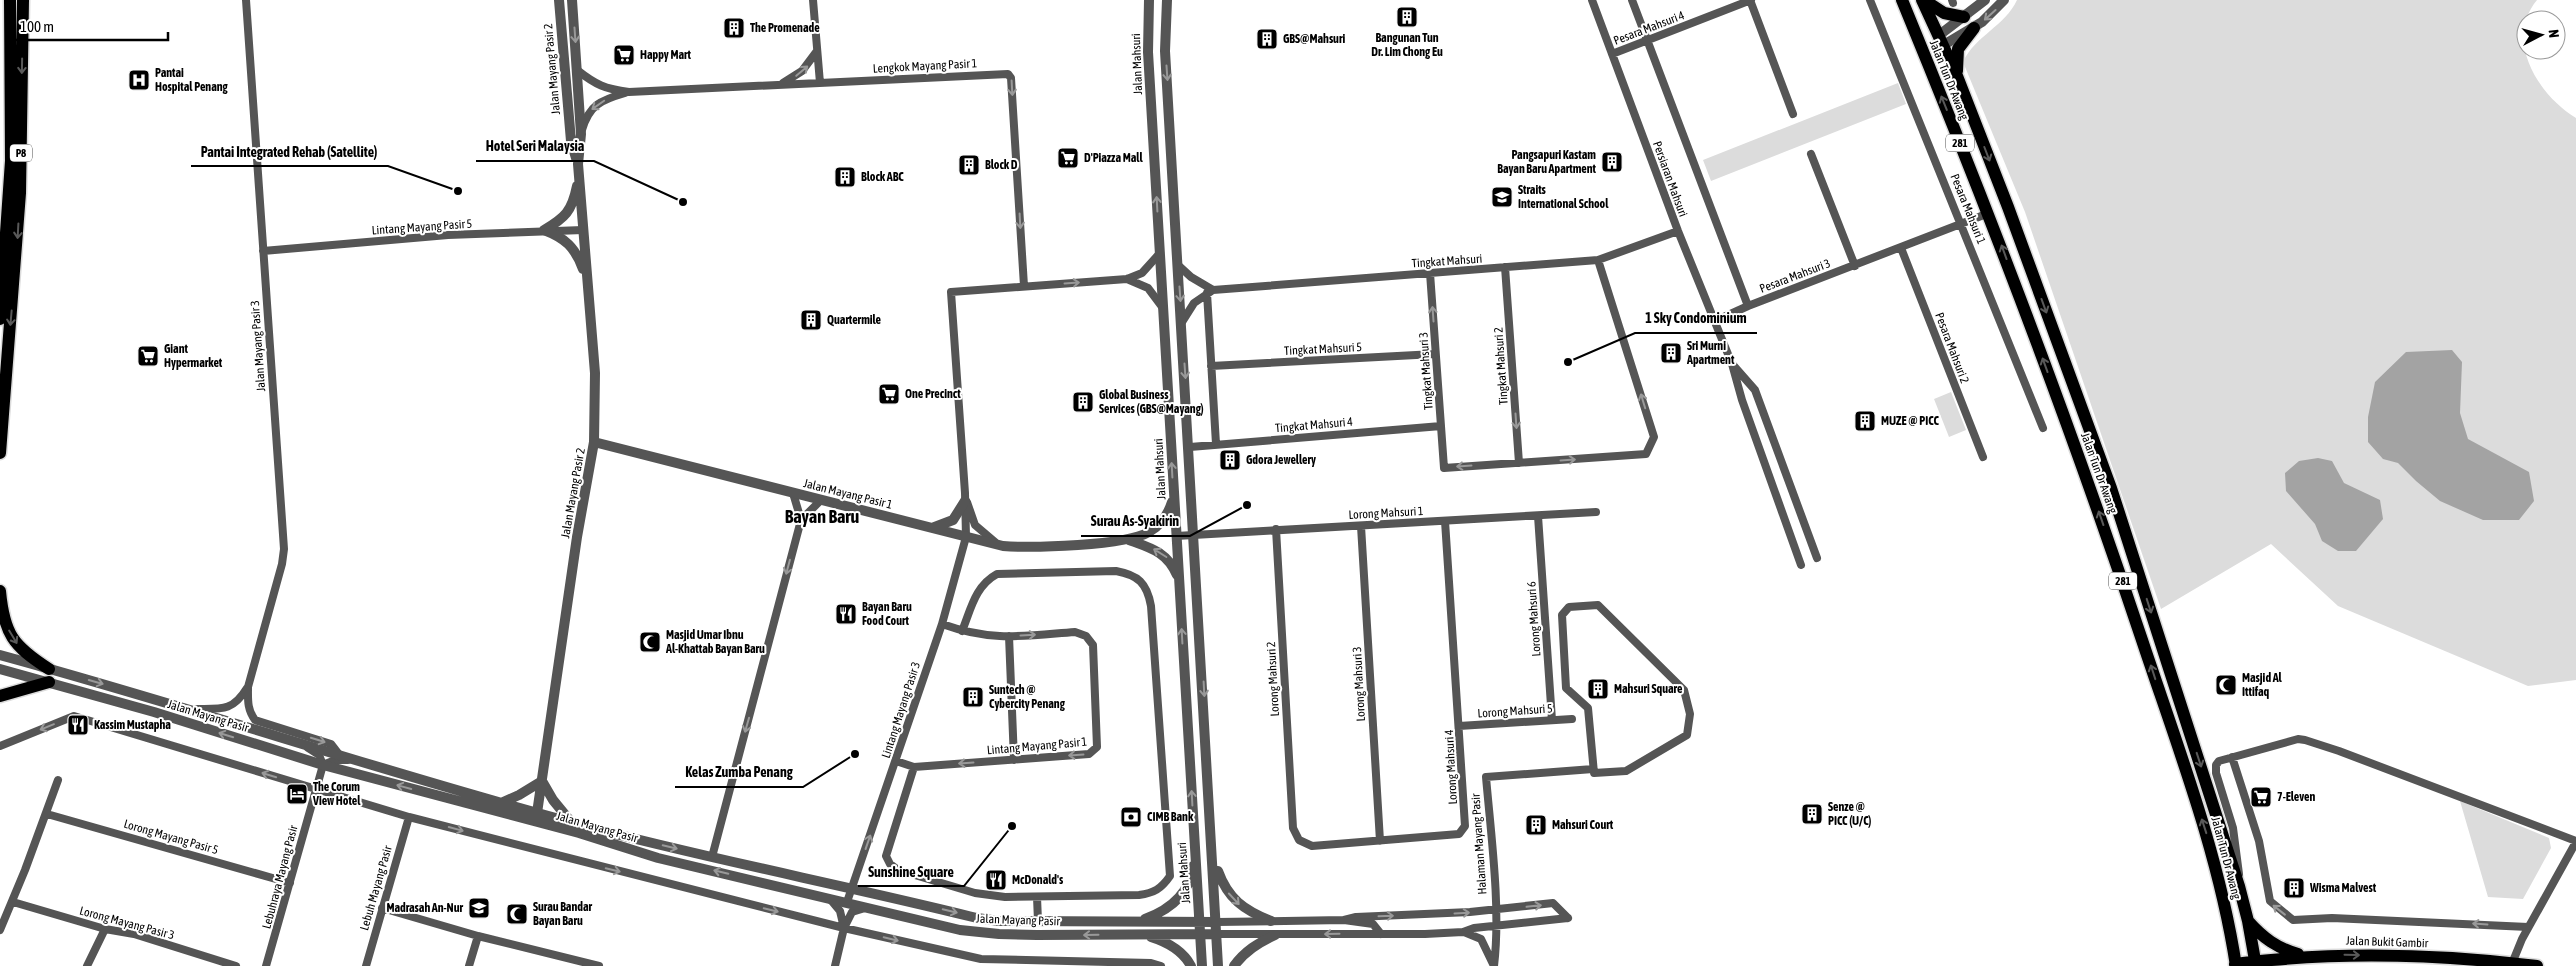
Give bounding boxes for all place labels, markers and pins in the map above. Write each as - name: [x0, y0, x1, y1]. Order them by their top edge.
- building icon: Bangunan Tun Dr. Lim Chong Eu: [1395, 5, 1419, 29]
- building icon: The Promenade: [722, 16, 746, 40]
- place label: The Promenade: [750, 21, 820, 35]
- building icon: GBS@Mahsuri: [1255, 27, 1279, 51]
- place label: Bangunan Tun Dr. Lim Chong Eu: [1371, 31, 1443, 59]
- place label: GBS@Mahsuri: [1283, 32, 1345, 46]
- supermarket icon: Happy Mart: [612, 43, 636, 67]
- place label: Happy Mart: [640, 48, 691, 62]
- place label: Pantai Hospital Penang: [155, 66, 229, 94]
- hospital icon: Pantai Hospital Penang: [127, 68, 151, 92]
- callout: Hotel Seri Malaysia: [476, 132, 594, 161]
- callout: Pantai Integrated Rehab (Satellite): [191, 137, 388, 166]
- supermarket icon: D'Piazza Mall: [1056, 146, 1080, 170]
- place label: Pangsapuri Kastam Bayan Baru Apartment: [1497, 148, 1597, 176]
- building icon: Pangsapuri Kastam Bayan Baru Apartment: [1600, 150, 1624, 174]
- place label: D'Piazza Mall: [1084, 151, 1143, 165]
- building icon: Block D: [957, 153, 981, 177]
- place label: Block D: [985, 158, 1018, 172]
- building icon: Block ABC: [833, 165, 857, 189]
- place label: Block ABC: [861, 170, 904, 184]
- place label: Straits International School: [1518, 183, 1609, 211]
- school or university icon: Straits International School: [1490, 185, 1514, 209]
- callout: 1 Sky Condominium: [1635, 304, 1757, 333]
- building icon: Quartermile: [799, 308, 823, 332]
- place label: Quartermile: [827, 313, 882, 327]
- place label: Sri Murni Apartment: [1686, 339, 1735, 367]
- building icon: Sri Murni Apartment: [1659, 341, 1683, 365]
- place label: Giant Hypermarket: [164, 342, 223, 370]
- supermarket icon: Giant Hypermarket: [136, 344, 160, 368]
- supermarket icon: One Precinct: [877, 382, 901, 406]
- place label: One Precinct: [905, 387, 961, 401]
- place label: Global Business Services (GBS@Mayang): [1099, 388, 1204, 416]
- building icon: Global Business Services (GBS@Mayang): [1071, 390, 1095, 414]
- building icon: MUZE @ PICC: [1853, 409, 1877, 433]
- place label: MUZE @ PICC: [1881, 414, 1939, 428]
- building icon: Gdora Jewellery: [1218, 448, 1242, 472]
- place label: Gdora Jewellery: [1246, 453, 1316, 467]
- callout: Surau As-Syakirin: [1081, 507, 1190, 536]
- place label: Bayan Baru Food Court: [862, 600, 912, 628]
- restaurant icon: Bayan Baru Food Court: [834, 602, 858, 626]
- place label: Masjid Umar Ibnu Al-Khattab Bayan Baru: [665, 628, 765, 656]
- mosque icon: Masjid Umar Ibnu Al-Khattab Bayan Baru: [638, 630, 662, 654]
- place label: Masjid Al Ittifaq: [2242, 671, 2283, 699]
- mosque icon: Masjid Al Ittifaq: [2214, 673, 2238, 697]
- building icon: Mahsuri Square: [1586, 677, 1610, 701]
- place label: Mahsuri Square: [1614, 682, 1683, 696]
- place label: Suntech @ Cybercity Penang: [989, 683, 1066, 711]
- building icon: Suntech @ Cybercity Penang: [961, 685, 985, 709]
- restaurant icon: Kassim Mustapha: [66, 713, 90, 737]
- place label: Kassim Mustapha: [94, 718, 171, 732]
- callout: Kelas Zumba Penang: [675, 758, 803, 787]
- place label: The Corum View Hotel: [312, 780, 361, 808]
- hotel icon: The Corum View Hotel: [285, 782, 309, 806]
- supermarket icon: 7-Eleven: [2249, 785, 2273, 809]
- place label: 7-Eleven: [2277, 790, 2315, 804]
- place label: Senze @ PICC (U/C): [1828, 800, 1872, 828]
- building icon: Senze @ PICC (U/C): [1800, 802, 1824, 826]
- bank icon: CIMB Bank: [1119, 805, 1143, 829]
- place label: CIMB Bank: [1147, 810, 1194, 824]
- building icon: Mahsuri Court: [1524, 813, 1548, 837]
- place label: Mahsuri Court: [1552, 818, 1614, 832]
- callout: Sunshine Square: [858, 857, 964, 886]
- restaurant icon: McDonald's: [984, 868, 1008, 892]
- place label: McDonald's: [1012, 873, 1064, 887]
- building icon: Wisma Malvest: [2282, 876, 2306, 900]
- place label: Wisma Malvest: [2309, 881, 2377, 895]
- school or university icon: Madrasah An-Nur: [467, 896, 491, 920]
- place label: Surau Bandar Bayan Baru: [533, 900, 593, 928]
- place label: Madrasah An-Nur: [386, 901, 463, 915]
- mosque icon: Surau Bandar Bayan Baru: [505, 902, 529, 926]

